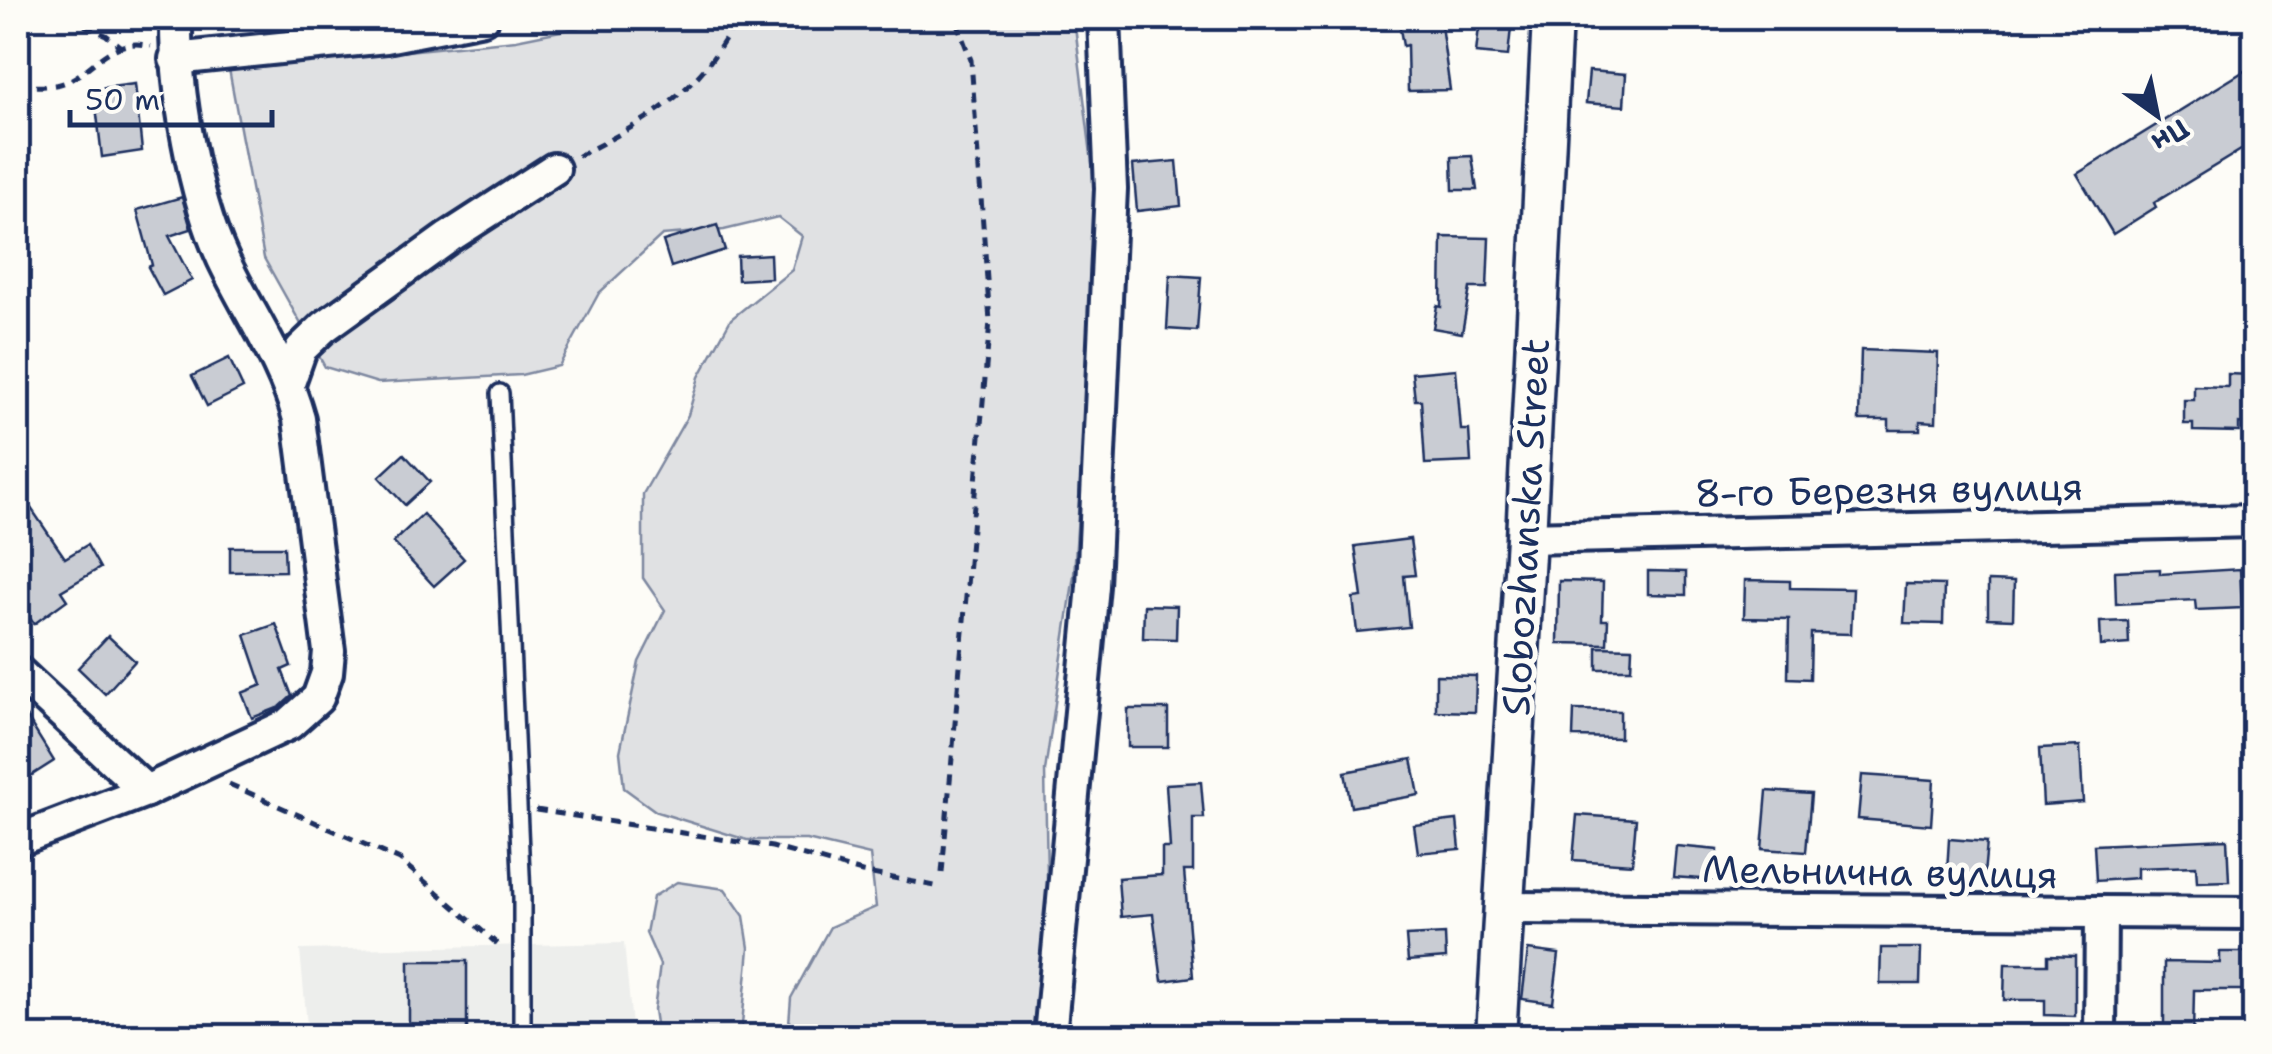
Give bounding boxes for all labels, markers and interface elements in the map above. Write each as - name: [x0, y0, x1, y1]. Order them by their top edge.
- scale bar: [70, 65, 272, 127]
- north arrow: [2107, 65, 2207, 165]
- text: 50 m: [85, 79, 160, 120]
- text: Пн: [2145, 110, 2196, 162]
- street label: Slobozhanska Street: [1490, 337, 1561, 717]
- street label: 8-го Березня вулиця: [1694, 461, 2084, 518]
- street label: Мельнична вулиця: [1702, 843, 2058, 900]

